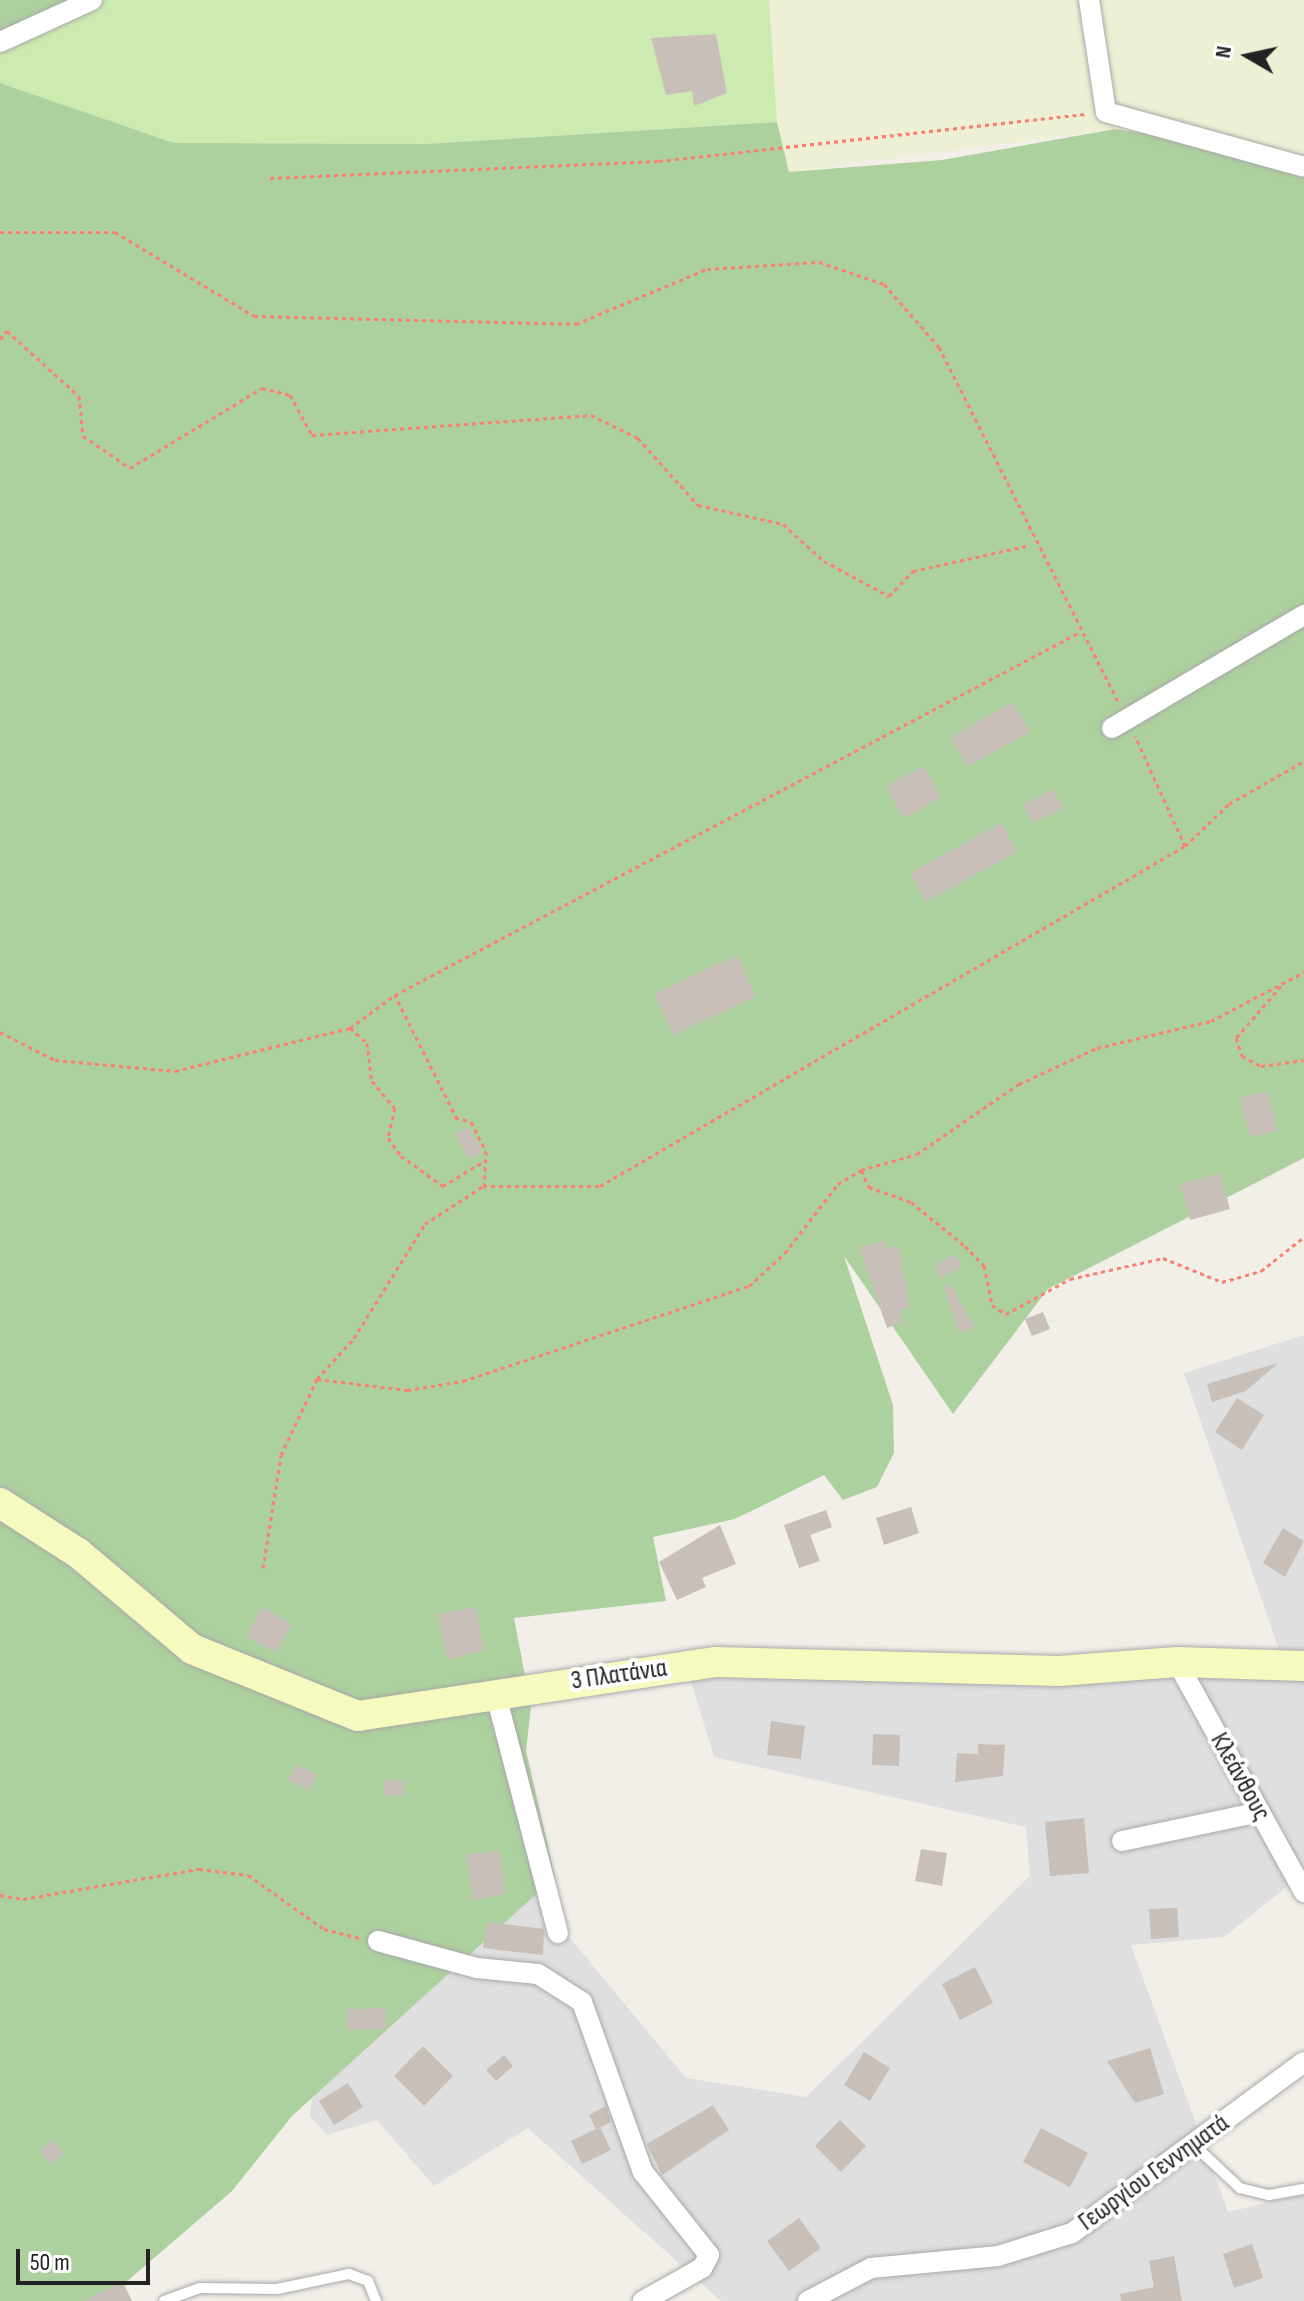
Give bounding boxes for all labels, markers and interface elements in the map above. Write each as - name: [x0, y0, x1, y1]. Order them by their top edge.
- north arrow: [1208, 16, 1288, 96]
- text: N: [1210, 44, 1238, 60]
- street label: 3 Πλατάνια: [569, 1653, 669, 1697]
- street label: Κλεάνθους: [1203, 1727, 1277, 1827]
- street label: Γεωργίου Γεννηματά: [1073, 2108, 1235, 2238]
- scale bar: [20, 2233, 154, 2283]
- text: 50 m: [30, 2248, 70, 2277]

